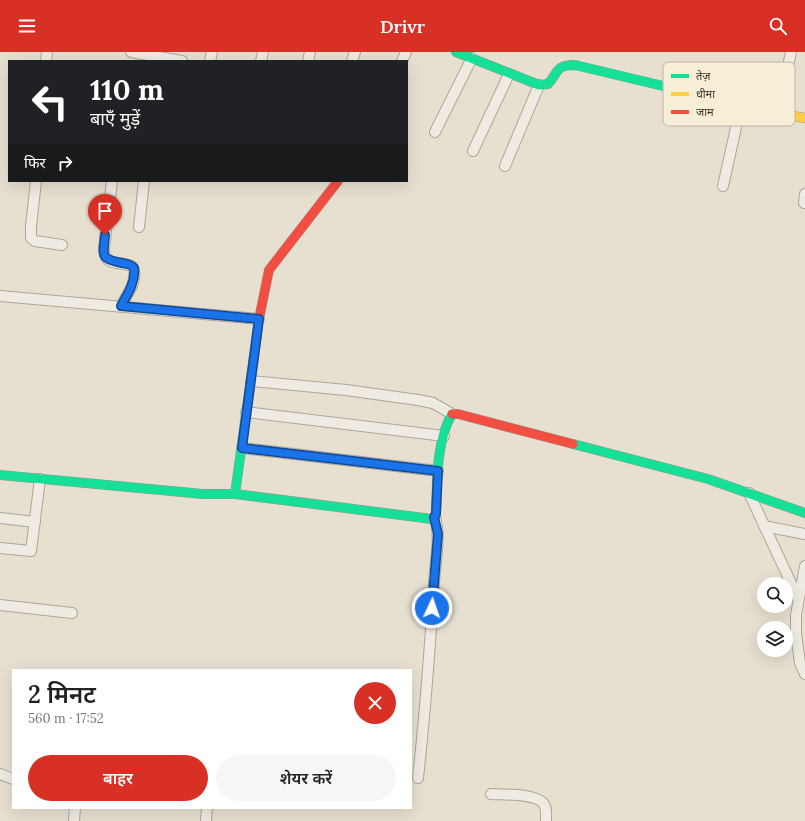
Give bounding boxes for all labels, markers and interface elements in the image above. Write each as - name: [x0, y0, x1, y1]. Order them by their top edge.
- icon: menu: [16, 15, 38, 37]
- text: Drivr: [380, 15, 425, 38]
- icon: search: [767, 15, 789, 37]
- legend: [663, 62, 795, 126]
- text: तेज़: [696, 69, 711, 83]
- text: 110 m: [90, 72, 164, 108]
- icon: left: [24, 76, 76, 128]
- text: धीमा: [696, 87, 715, 101]
- text: जाम: [696, 105, 714, 119]
- text: बाएँ मुड़ें: [90, 107, 140, 130]
- icon: right: [54, 152, 76, 174]
- text: फिर: [24, 153, 46, 172]
- pin: [88, 194, 122, 235]
- icon: arrive: [94, 200, 116, 222]
- map controls: [757, 577, 793, 657]
- button: search: [757, 577, 793, 613]
- position arrow: [411, 587, 453, 629]
- button: layers: [757, 621, 793, 657]
- text: 2 मिनट: [28, 679, 96, 710]
- button: close: [354, 682, 396, 724]
- text: 560 m · 17:52: [28, 710, 104, 727]
- button: बाहर: [28, 755, 208, 801]
- button: शेयर करें: [216, 755, 396, 801]

